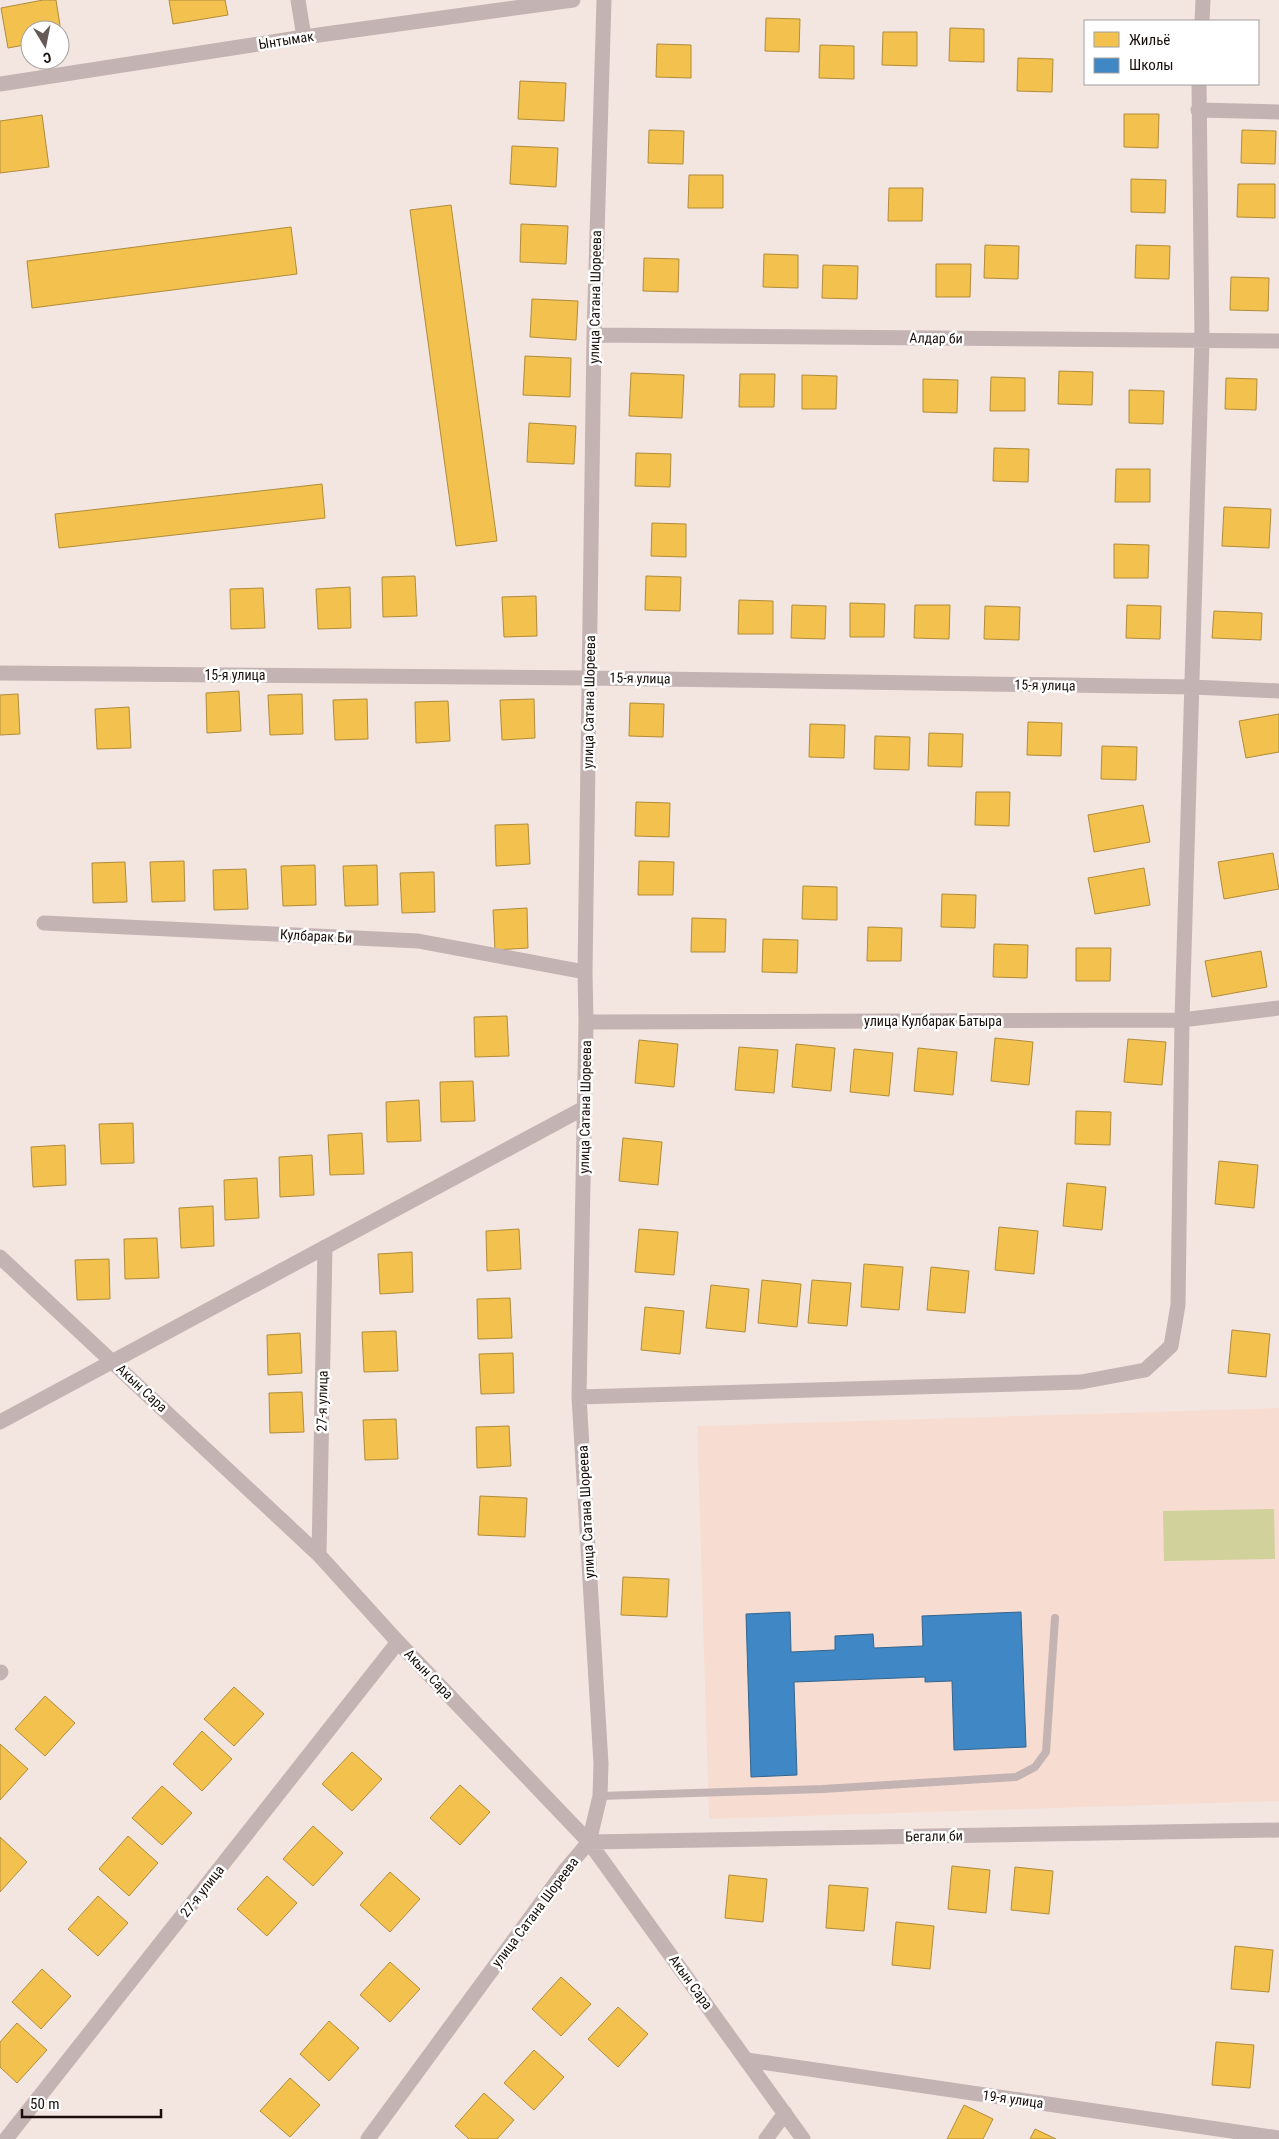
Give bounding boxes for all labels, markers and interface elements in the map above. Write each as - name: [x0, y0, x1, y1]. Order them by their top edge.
- north arrow: [20, 20, 70, 70]
- legend: [1084, 20, 1259, 85]
- street label: Ынтымак: [257, 28, 315, 52]
- text: Жильё: [1129, 31, 1170, 49]
- text: С: [42, 49, 53, 66]
- text: Школы: [1129, 56, 1174, 74]
- street label: улица Сатана Шореева: [586, 230, 604, 364]
- street label: Алдар би: [909, 330, 963, 346]
- street label: улица Сатана Шореева: [580, 635, 598, 769]
- street label: 15-я улица: [204, 667, 266, 683]
- street label: 15-я улица: [609, 669, 671, 687]
- street label: 15-я улица: [1014, 676, 1076, 694]
- street label: Кулбарак Би: [280, 926, 352, 946]
- street label: улица Кулбарак Батыра: [864, 1013, 1002, 1029]
- street label: улица Сатана Шореева: [576, 1040, 594, 1174]
- street label: Акын Сара: [114, 1361, 170, 1415]
- street label: 27-я улица: [313, 1370, 331, 1432]
- street label: улица Сатана Шореева: [575, 1445, 597, 1579]
- street label: Акын Сара: [401, 1646, 457, 1702]
- street label: Бегали би: [905, 1827, 963, 1845]
- street label: улица Сатана Шореева: [488, 1854, 582, 1970]
- street label: 27-я улица: [177, 1862, 227, 1920]
- street label: Акын Сара: [666, 1952, 716, 2012]
- scale bar: [22, 2086, 161, 2118]
- street label: 19-я улица: [982, 2087, 1044, 2111]
- text: 50 m: [30, 2095, 60, 2113]

